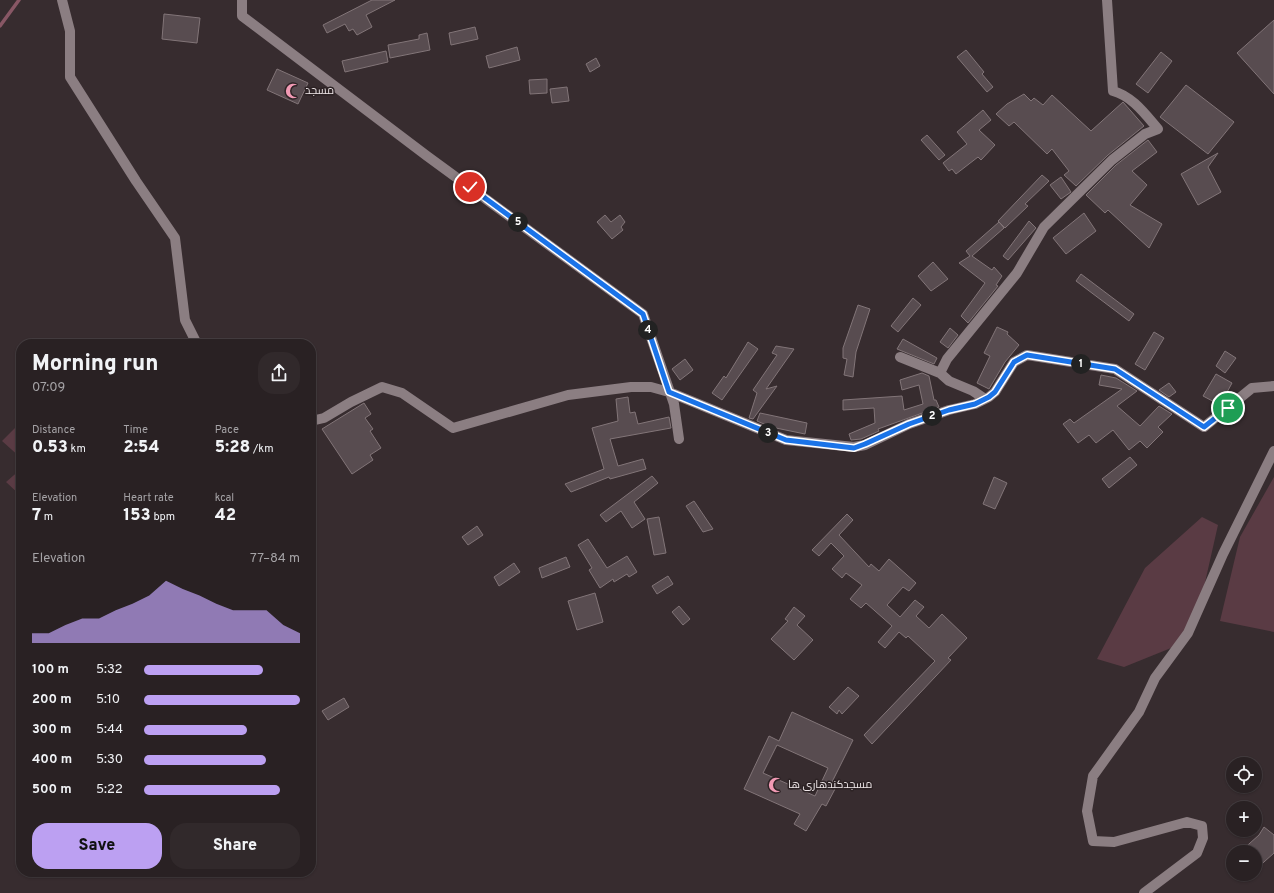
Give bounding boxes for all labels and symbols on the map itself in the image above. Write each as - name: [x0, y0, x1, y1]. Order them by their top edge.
- mosque icon: مسجد: [284, 82, 302, 100]
- place label: مسجد: [305, 84, 334, 98]
- pin: [453, 170, 487, 204]
- pin: 5: [508, 212, 528, 232]
- pin: 4: [638, 320, 658, 340]
- pin: 1: [1071, 354, 1091, 374]
- pin: [1211, 391, 1245, 425]
- pin: 2: [922, 406, 942, 426]
- pin: 3: [758, 423, 778, 443]
- mosque icon: مسجدکندهاری ها: [767, 776, 785, 794]
- place label: مسجدکندهاری ها: [788, 778, 872, 792]

